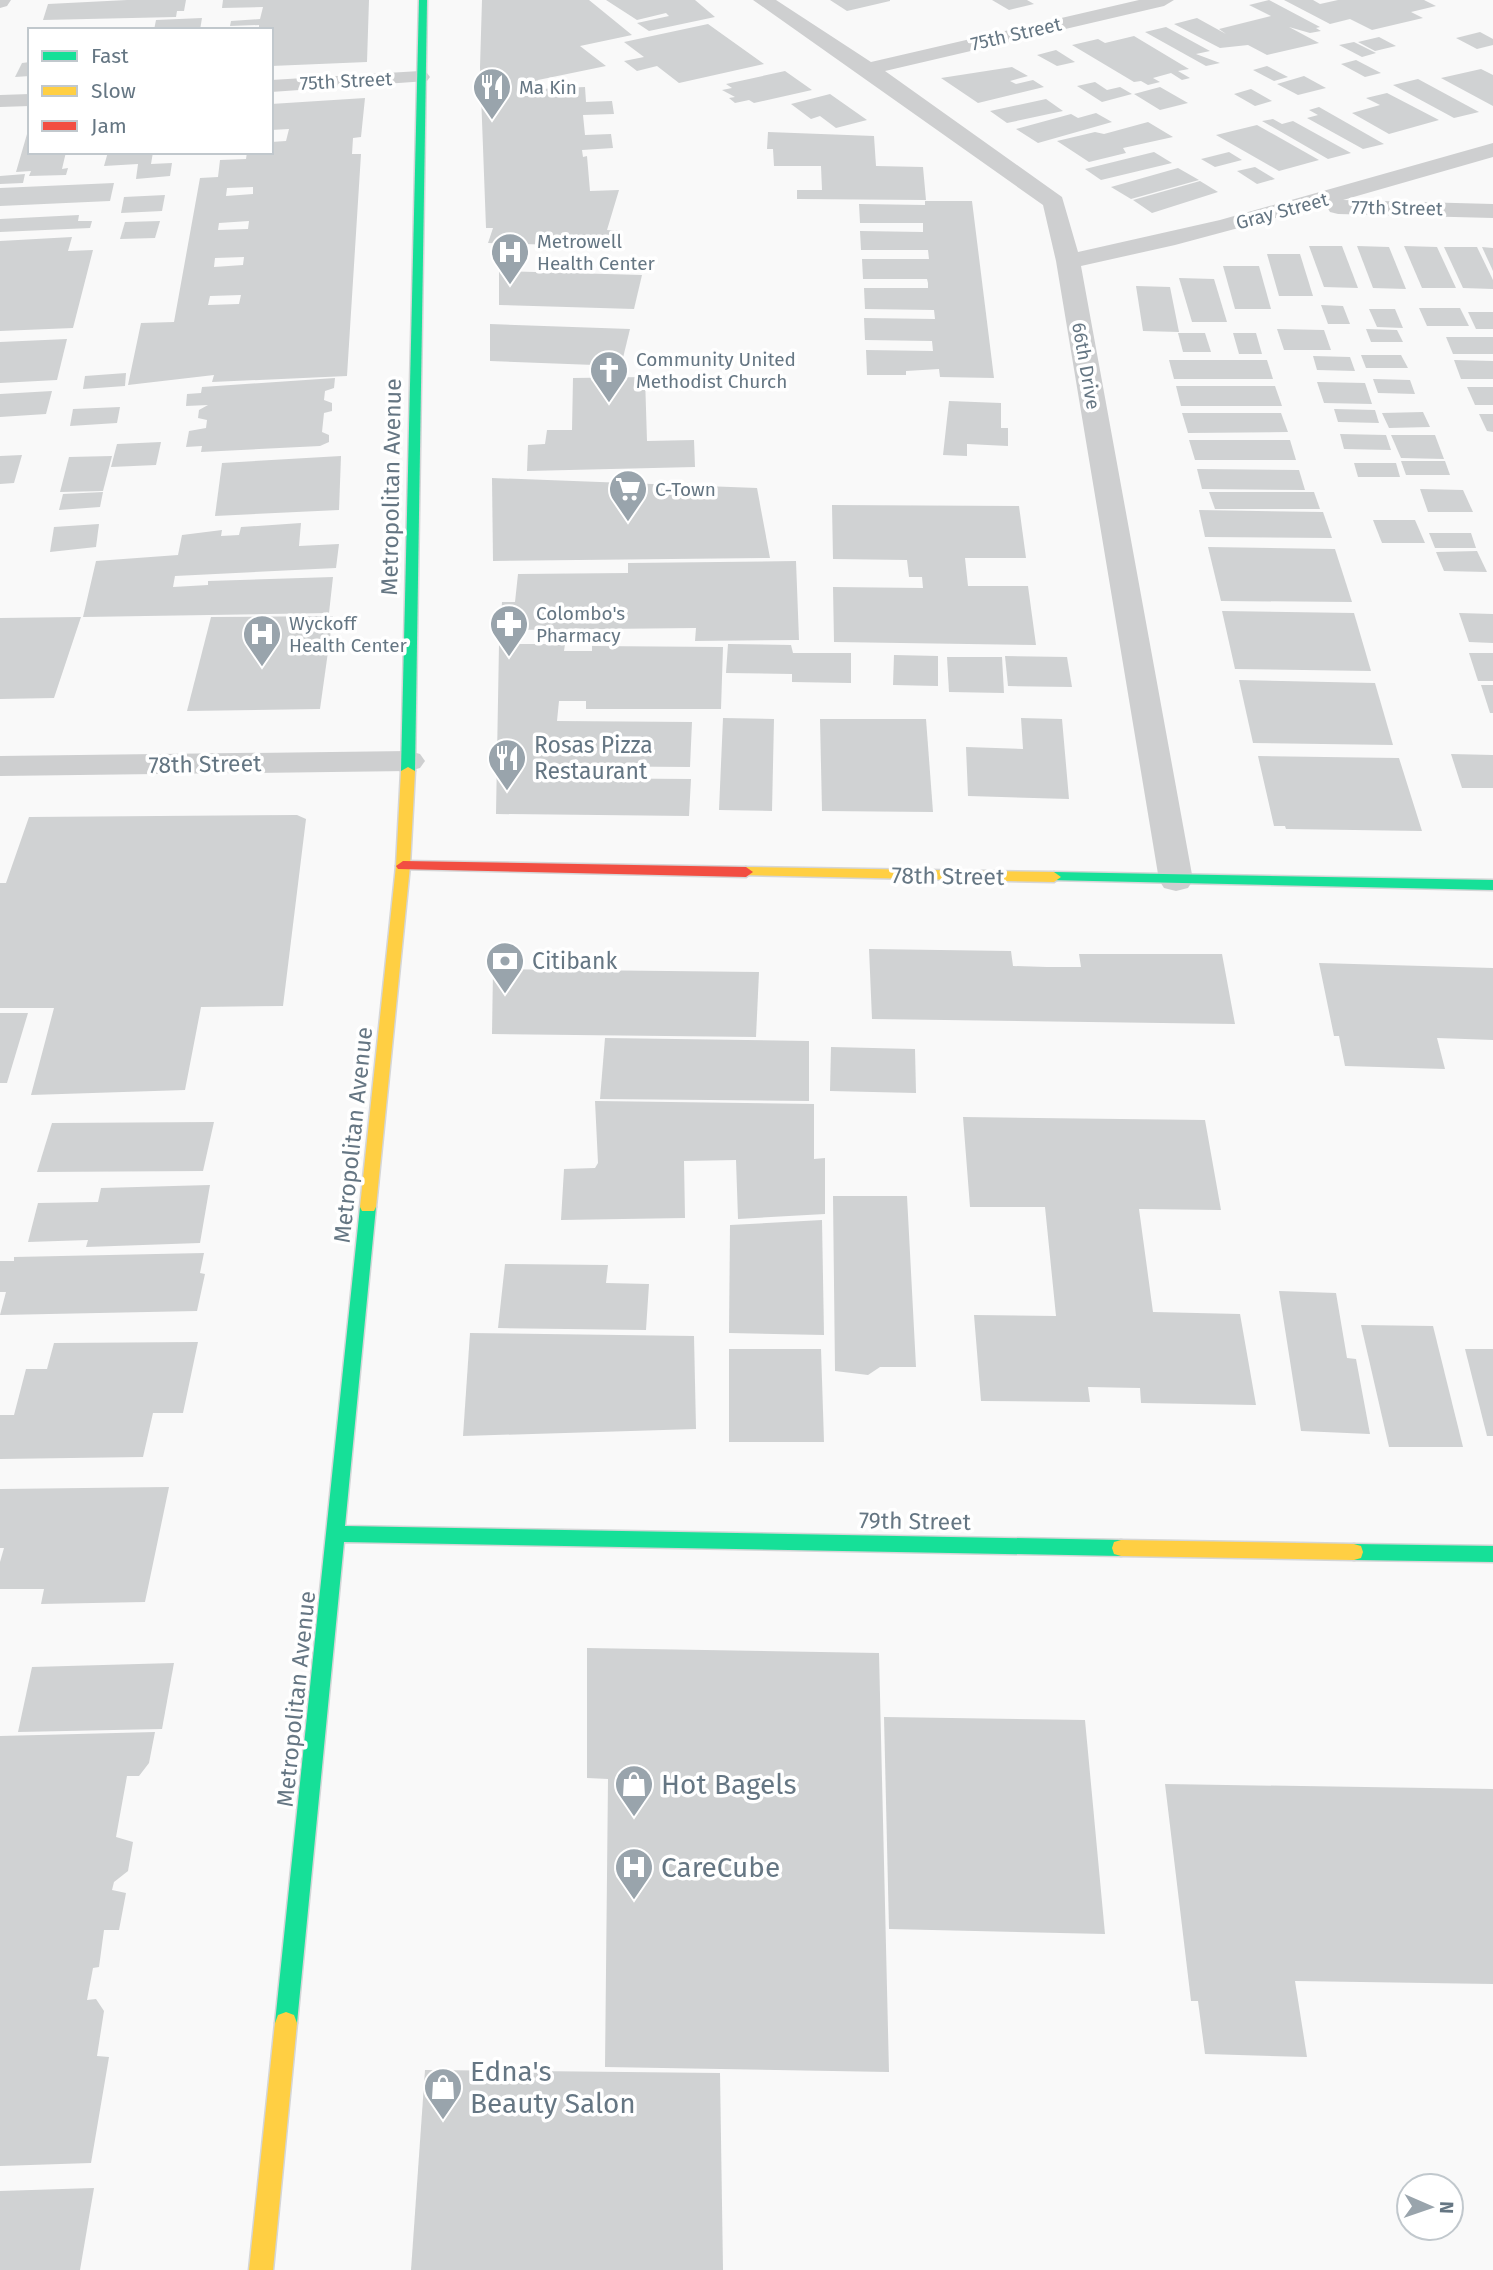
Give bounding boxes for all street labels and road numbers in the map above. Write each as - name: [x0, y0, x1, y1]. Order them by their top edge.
- street label: 75th Street: [969, 12, 1064, 56]
- street label: 75th Street: [299, 67, 393, 95]
- street label: Gray Street: [1233, 188, 1331, 234]
- street label: 77th Street: [1351, 196, 1443, 220]
- street label: 66th Drive: [1067, 321, 1105, 411]
- street label: Metropolitan Avenue: [375, 378, 407, 596]
- street label: 78th Street: [148, 749, 262, 779]
- street label: 78th Street: [891, 861, 1005, 891]
- street label: Metropolitan Avenue: [328, 1026, 378, 1244]
- street label: 79th Street: [859, 1506, 972, 1536]
- street label: Metropolitan Avenue: [271, 1590, 321, 1808]

